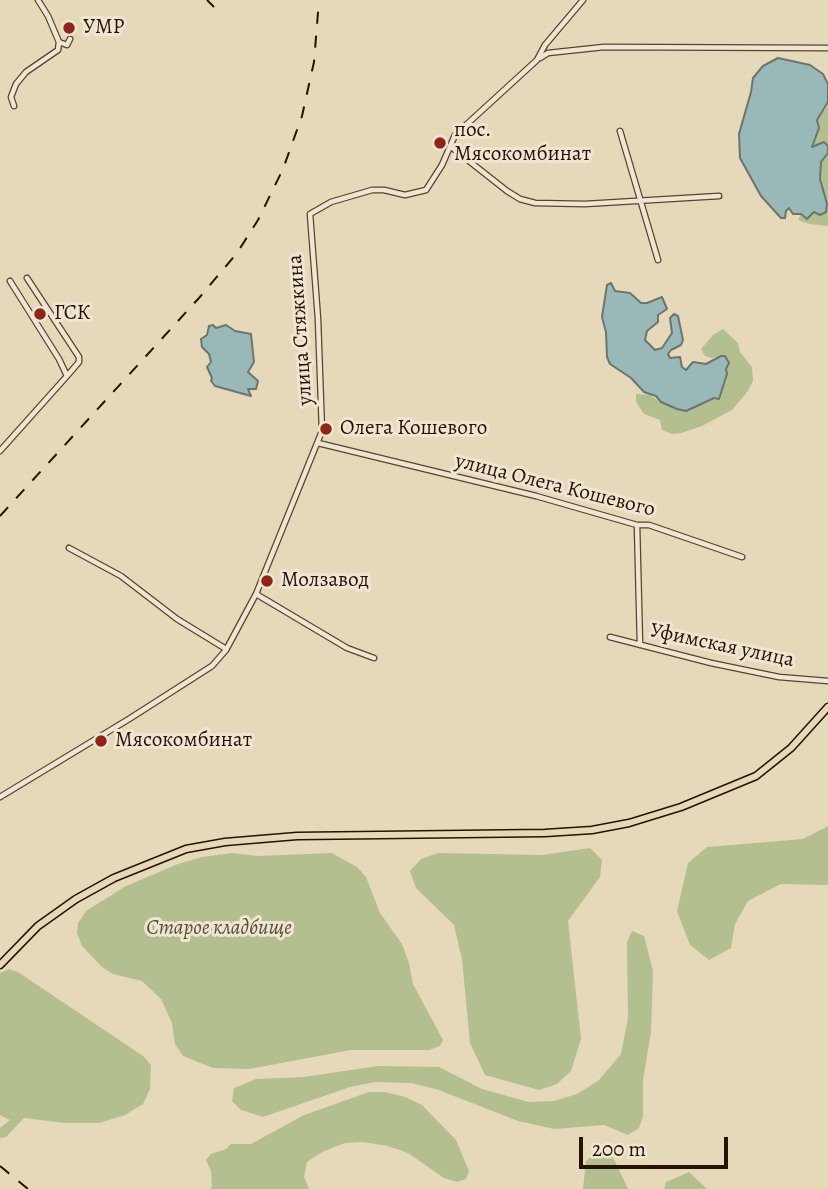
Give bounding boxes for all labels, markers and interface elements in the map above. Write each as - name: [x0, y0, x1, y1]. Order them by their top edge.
- place label: УМР: [83, 15, 124, 41]
- marker: УМР: [61, 20, 77, 36]
- place label: пос. Мясокомбинат: [454, 118, 591, 168]
- marker: пос. Мясокомбинат: [432, 135, 448, 151]
- street label: улица Стяжкина: [283, 254, 319, 406]
- place label: ГСК: [54, 301, 90, 327]
- marker: ГСК: [32, 306, 48, 322]
- place label: Олега Кошевого: [340, 416, 487, 442]
- marker: Олега Кошевого: [318, 421, 334, 437]
- street label: улица Олега Кошевого: [452, 449, 658, 523]
- place label: Молзавод: [281, 568, 369, 594]
- marker: Молзавод: [259, 573, 275, 589]
- street label: Уфимская улица: [648, 618, 796, 674]
- place label: Мясокомбинат: [115, 728, 252, 754]
- marker: Мясокомбинат: [93, 733, 109, 749]
- park label: Старое кладбище: [146, 916, 292, 942]
- scale bar: [583, 1122, 732, 1166]
- text: 200 m: [592, 1135, 646, 1163]

